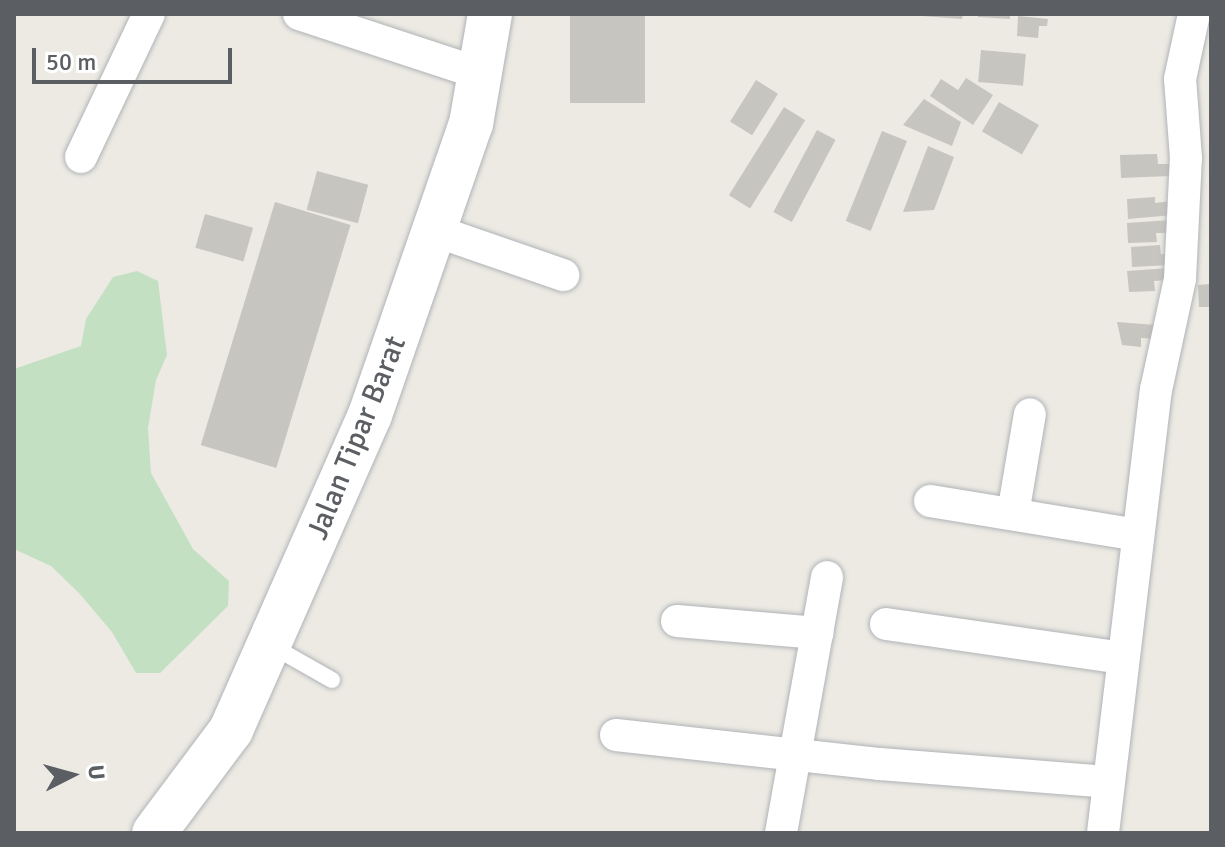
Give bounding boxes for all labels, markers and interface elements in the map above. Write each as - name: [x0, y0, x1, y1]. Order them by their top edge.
- scale bar: [36, 32, 236, 82]
- text: 50 m: [46, 47, 96, 77]
- street label: Jalan Tipar Barat: [300, 331, 414, 545]
- north arrow: [32, 735, 112, 815]
- text: U: [82, 764, 111, 781]

